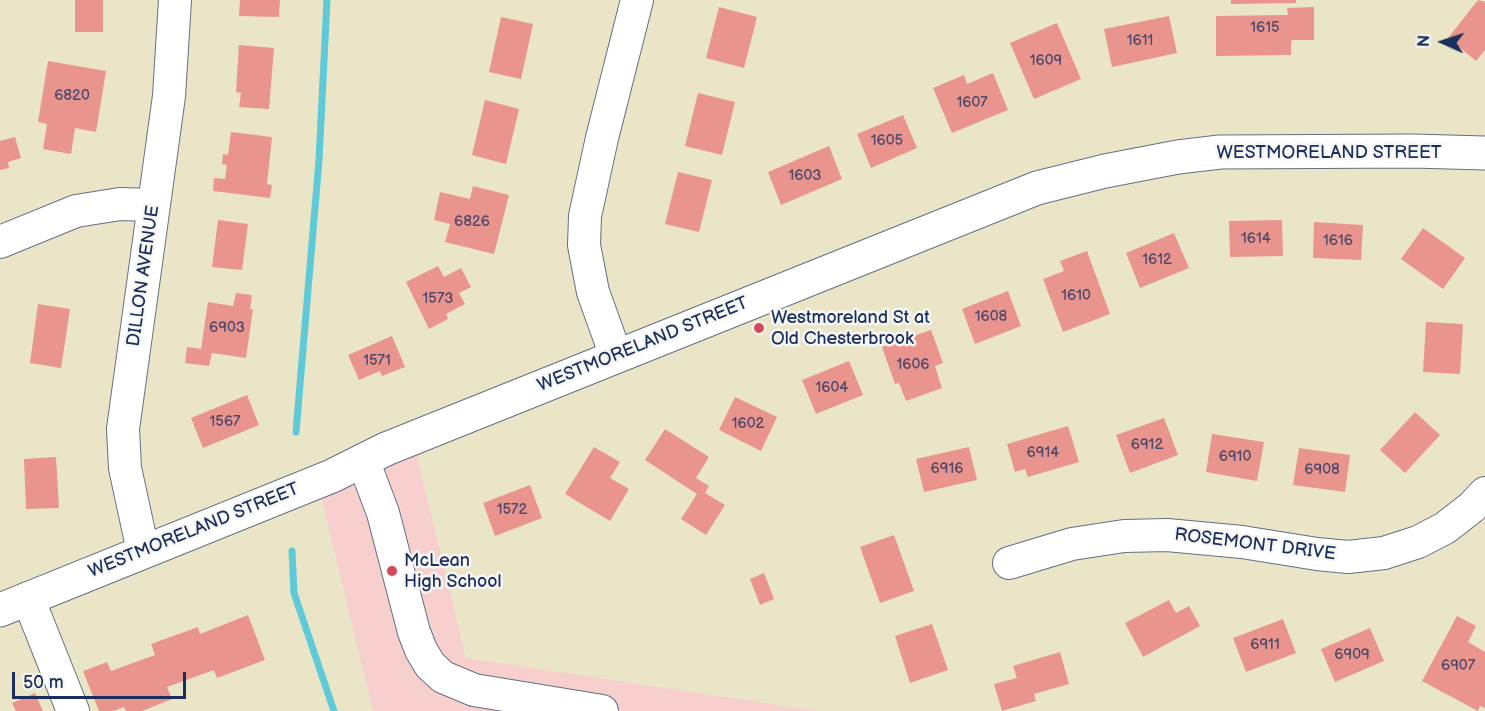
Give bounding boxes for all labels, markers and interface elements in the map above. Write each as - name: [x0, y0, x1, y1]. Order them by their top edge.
- north arrow: [1413, 12, 1473, 72]
- house number: 1615: [1250, 19, 1280, 37]
- house number: 1611: [1127, 32, 1153, 50]
- text: N: [1415, 35, 1434, 48]
- house number: 1609: [1030, 52, 1062, 70]
- house number: 6820: [54, 87, 90, 105]
- house number: 1607: [956, 94, 988, 112]
- house number: 1605: [871, 132, 903, 150]
- street label: WESTMORELAND STREET: [1216, 142, 1442, 164]
- house number: 1603: [788, 167, 822, 185]
- street label: DILLON AVENUE: [123, 204, 165, 348]
- house number: 6826: [454, 213, 490, 231]
- house number: 1614: [1241, 230, 1271, 248]
- house number: 1616: [1323, 232, 1353, 250]
- house number: 1612: [1142, 251, 1172, 269]
- house number: 1610: [1061, 287, 1091, 305]
- house number: 1573: [423, 290, 453, 308]
- street label: WESTMORELAND STREET: [535, 293, 751, 397]
- place label: Westmoreland St at Old Chesterbrook: [771, 307, 930, 350]
- house number: 1608: [975, 308, 1007, 326]
- house number: 6903: [209, 319, 245, 337]
- marker: Westmoreland St at Old Chesterbrook: [752, 321, 766, 335]
- house number: 1571: [363, 352, 391, 370]
- house number: 1606: [897, 356, 929, 374]
- house number: 1604: [816, 379, 848, 397]
- house number: 1567: [210, 413, 240, 431]
- house number: 1602: [732, 415, 764, 433]
- house number: 6912: [1131, 436, 1163, 454]
- house number: 6914: [1027, 444, 1059, 462]
- house number: 6910: [1219, 448, 1251, 466]
- house number: 6916: [931, 460, 963, 478]
- house number: 6908: [1304, 461, 1340, 479]
- street label: WESTMORELAND STREET: [86, 479, 302, 583]
- house number: 1572: [497, 501, 527, 519]
- street label: ROSEMONT DRIVE: [1173, 524, 1337, 566]
- place label: McLean High School: [404, 550, 501, 592]
- marker: McLean High School: [385, 564, 399, 578]
- house number: 6911: [1250, 636, 1280, 654]
- house number: 6909: [1334, 646, 1370, 664]
- house number: 6907: [1441, 657, 1475, 675]
- scale bar: [15, 660, 189, 698]
- text: 50 m: [23, 672, 64, 693]

